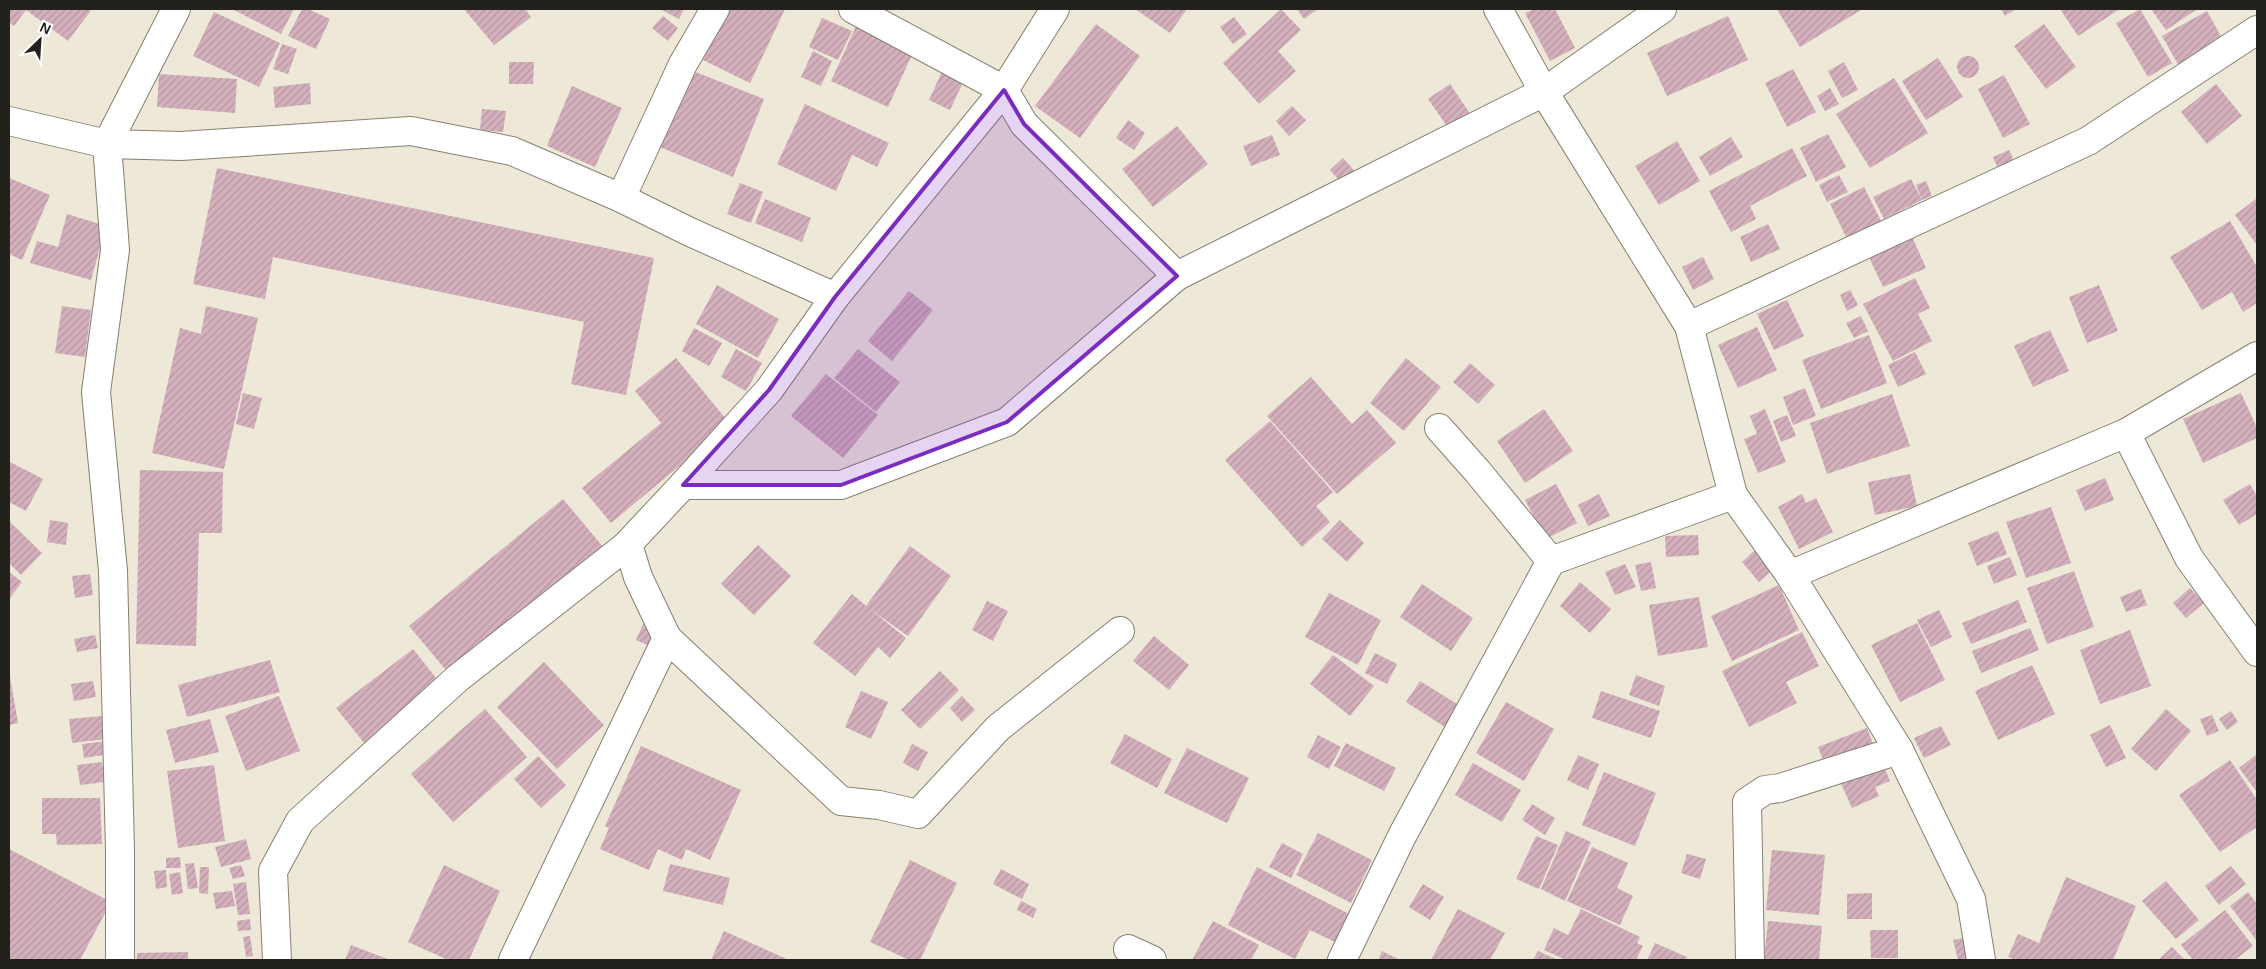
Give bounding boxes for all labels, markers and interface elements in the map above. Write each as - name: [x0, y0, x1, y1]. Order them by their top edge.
- north arrow: [15, 15, 65, 65]
- text: N: [38, 19, 53, 38]

